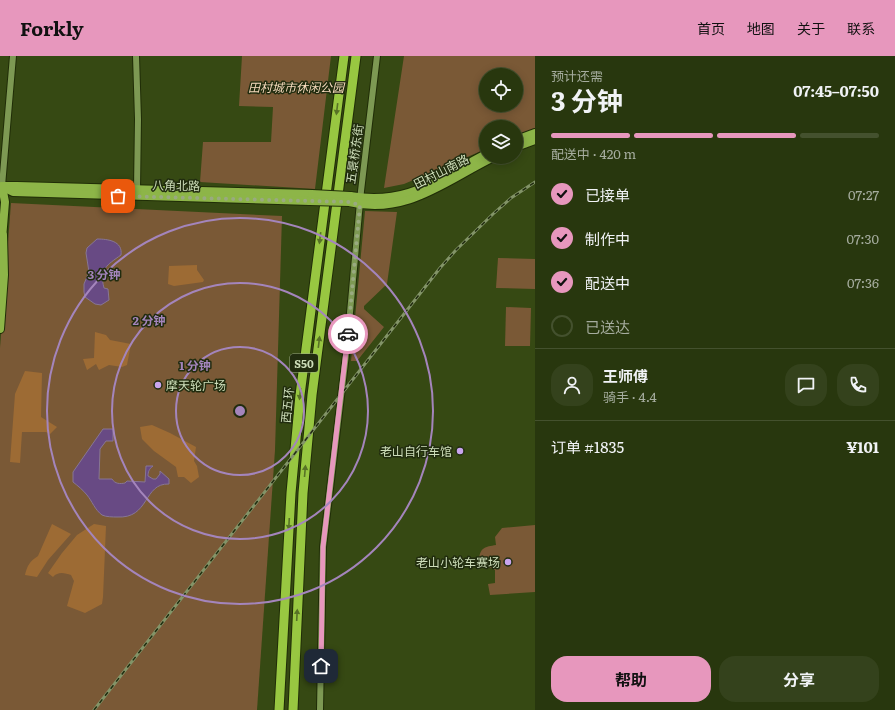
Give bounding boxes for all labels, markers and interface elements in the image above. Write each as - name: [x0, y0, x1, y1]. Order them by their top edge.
- text: Forkly: [20, 14, 84, 42]
- text: 首页: [697, 18, 725, 38]
- text: 地图: [747, 18, 775, 38]
- text: 关于: [797, 18, 825, 38]
- text: 联系: [847, 18, 875, 38]
- text: 预计还需: [551, 66, 603, 85]
- map controls: [479, 68, 523, 164]
- button: locate: [479, 68, 523, 112]
- park label: 田村城市休闲公园: [248, 78, 346, 96]
- text: 07:45–07:50: [793, 79, 879, 102]
- text: 3 分钟: [551, 80, 623, 119]
- one-way arrow: [334, 103, 340, 115]
- button: layers: [479, 120, 523, 164]
- street label: 五景桥东街: [341, 123, 367, 185]
- text: 配送中 · 420 m: [551, 144, 636, 163]
- street label: 田村山南路: [410, 149, 472, 193]
- street label: 八角北路: [152, 176, 200, 194]
- pin: [101, 179, 135, 213]
- icon: check: [551, 183, 573, 205]
- text: 已接单: [585, 183, 630, 206]
- icon: bag: [107, 185, 129, 207]
- text: 07:27: [848, 185, 879, 204]
- icon: check: [551, 227, 573, 249]
- text: 制作中: [585, 227, 630, 250]
- text: 07:30: [846, 229, 879, 248]
- one-way arrow: [317, 231, 323, 244]
- text: 3 分钟: [87, 265, 121, 283]
- icon: check: [551, 271, 573, 293]
- text: 配送中: [585, 271, 630, 294]
- text: 07:36: [847, 273, 879, 292]
- text: 2 分钟: [133, 311, 165, 329]
- courier: [328, 314, 368, 354]
- text: 已送达: [585, 315, 630, 338]
- icon: car: [337, 323, 359, 345]
- one-way arrow: [316, 336, 322, 348]
- road number: S50: [290, 354, 318, 372]
- text: 1 分钟: [179, 356, 211, 374]
- button: person: [551, 364, 593, 406]
- text: 王师傅: [603, 364, 648, 387]
- button: chat: [785, 364, 827, 406]
- button: phone: [837, 364, 879, 406]
- place label: 摩天轮广场: [166, 376, 226, 394]
- marker: 摩天轮广场: [153, 380, 163, 390]
- street label: 西五环: [276, 386, 298, 424]
- text: 骑手 · 4.4: [603, 387, 657, 406]
- one-way arrow: [297, 388, 304, 400]
- centre of rings: [233, 404, 247, 418]
- text: 订单 #1835: [551, 435, 624, 458]
- text: ¥101: [846, 435, 879, 458]
- place label: 老山自行车馆: [380, 442, 452, 460]
- marker: 老山自行车馆: [455, 446, 465, 456]
- one-way arrow: [302, 465, 309, 477]
- one-way arrow: [286, 518, 293, 530]
- place label: 老山小轮车赛场: [416, 553, 500, 571]
- marker: 老山小轮车赛场: [503, 557, 513, 567]
- one-way arrow: [294, 609, 301, 621]
- pin: [304, 649, 338, 683]
- icon: home: [310, 655, 332, 677]
- button: 帮助: [551, 656, 711, 702]
- button: 分享: [719, 656, 879, 702]

